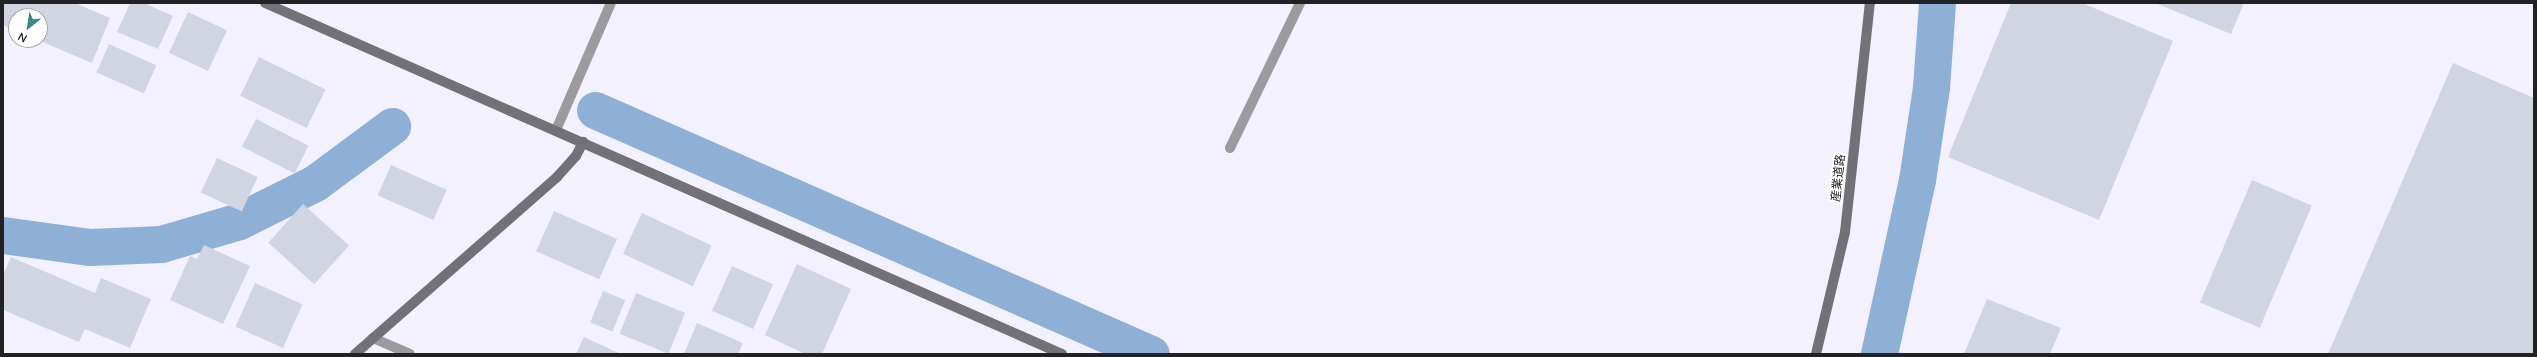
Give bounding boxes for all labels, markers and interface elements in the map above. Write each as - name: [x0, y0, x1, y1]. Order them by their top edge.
- north arrow: [8, 8, 48, 48]
- text: N: [15, 29, 30, 46]
- street label: 産業道路: [1828, 153, 1848, 203]

